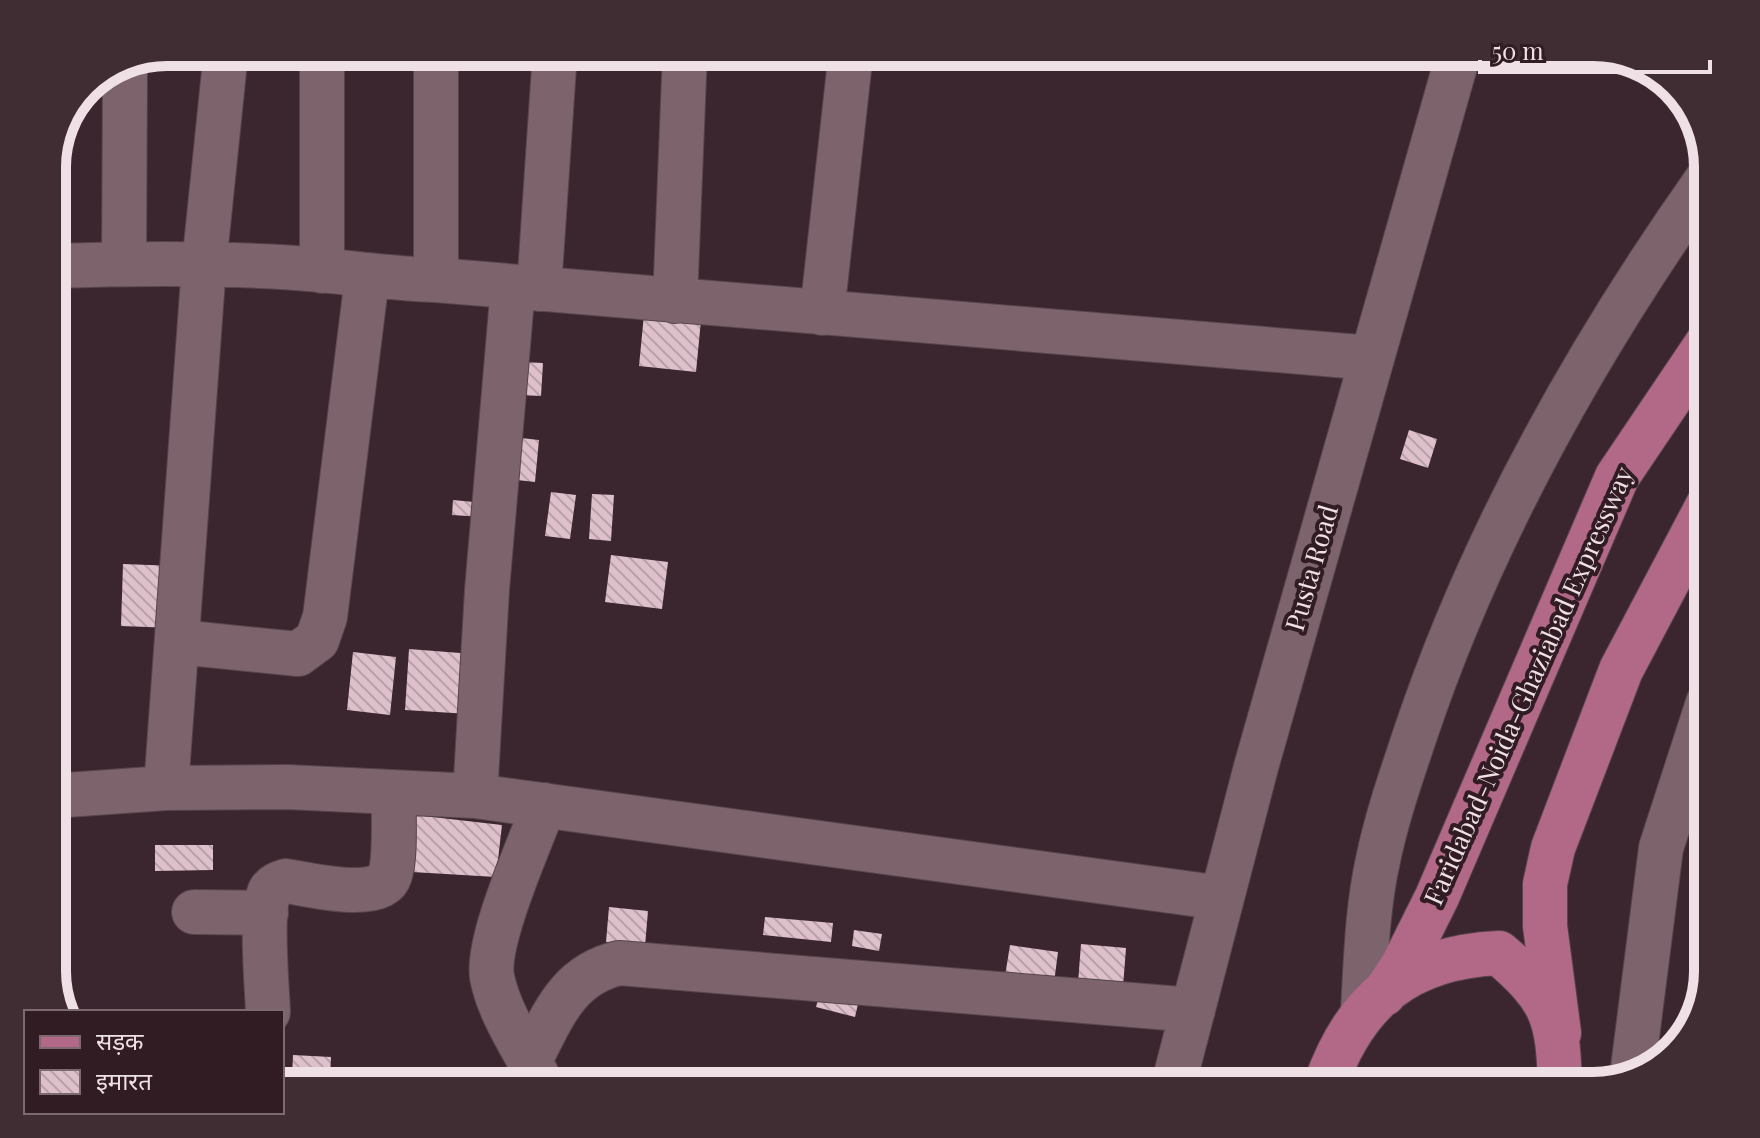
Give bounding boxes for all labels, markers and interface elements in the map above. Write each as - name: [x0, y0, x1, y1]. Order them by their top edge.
- scale bar: [1480, 24, 1710, 74]
- text: 50 m: [1492, 34, 1544, 66]
- street label: Faridabad-Noida-Ghaziabad Expressway: [1415, 461, 1641, 910]
- street label: Pusta Road: [1276, 501, 1345, 635]
- legend: [24, 1010, 284, 1114]
- text: सड़क: [96, 1024, 144, 1056]
- text: इमारत: [96, 1064, 153, 1096]

